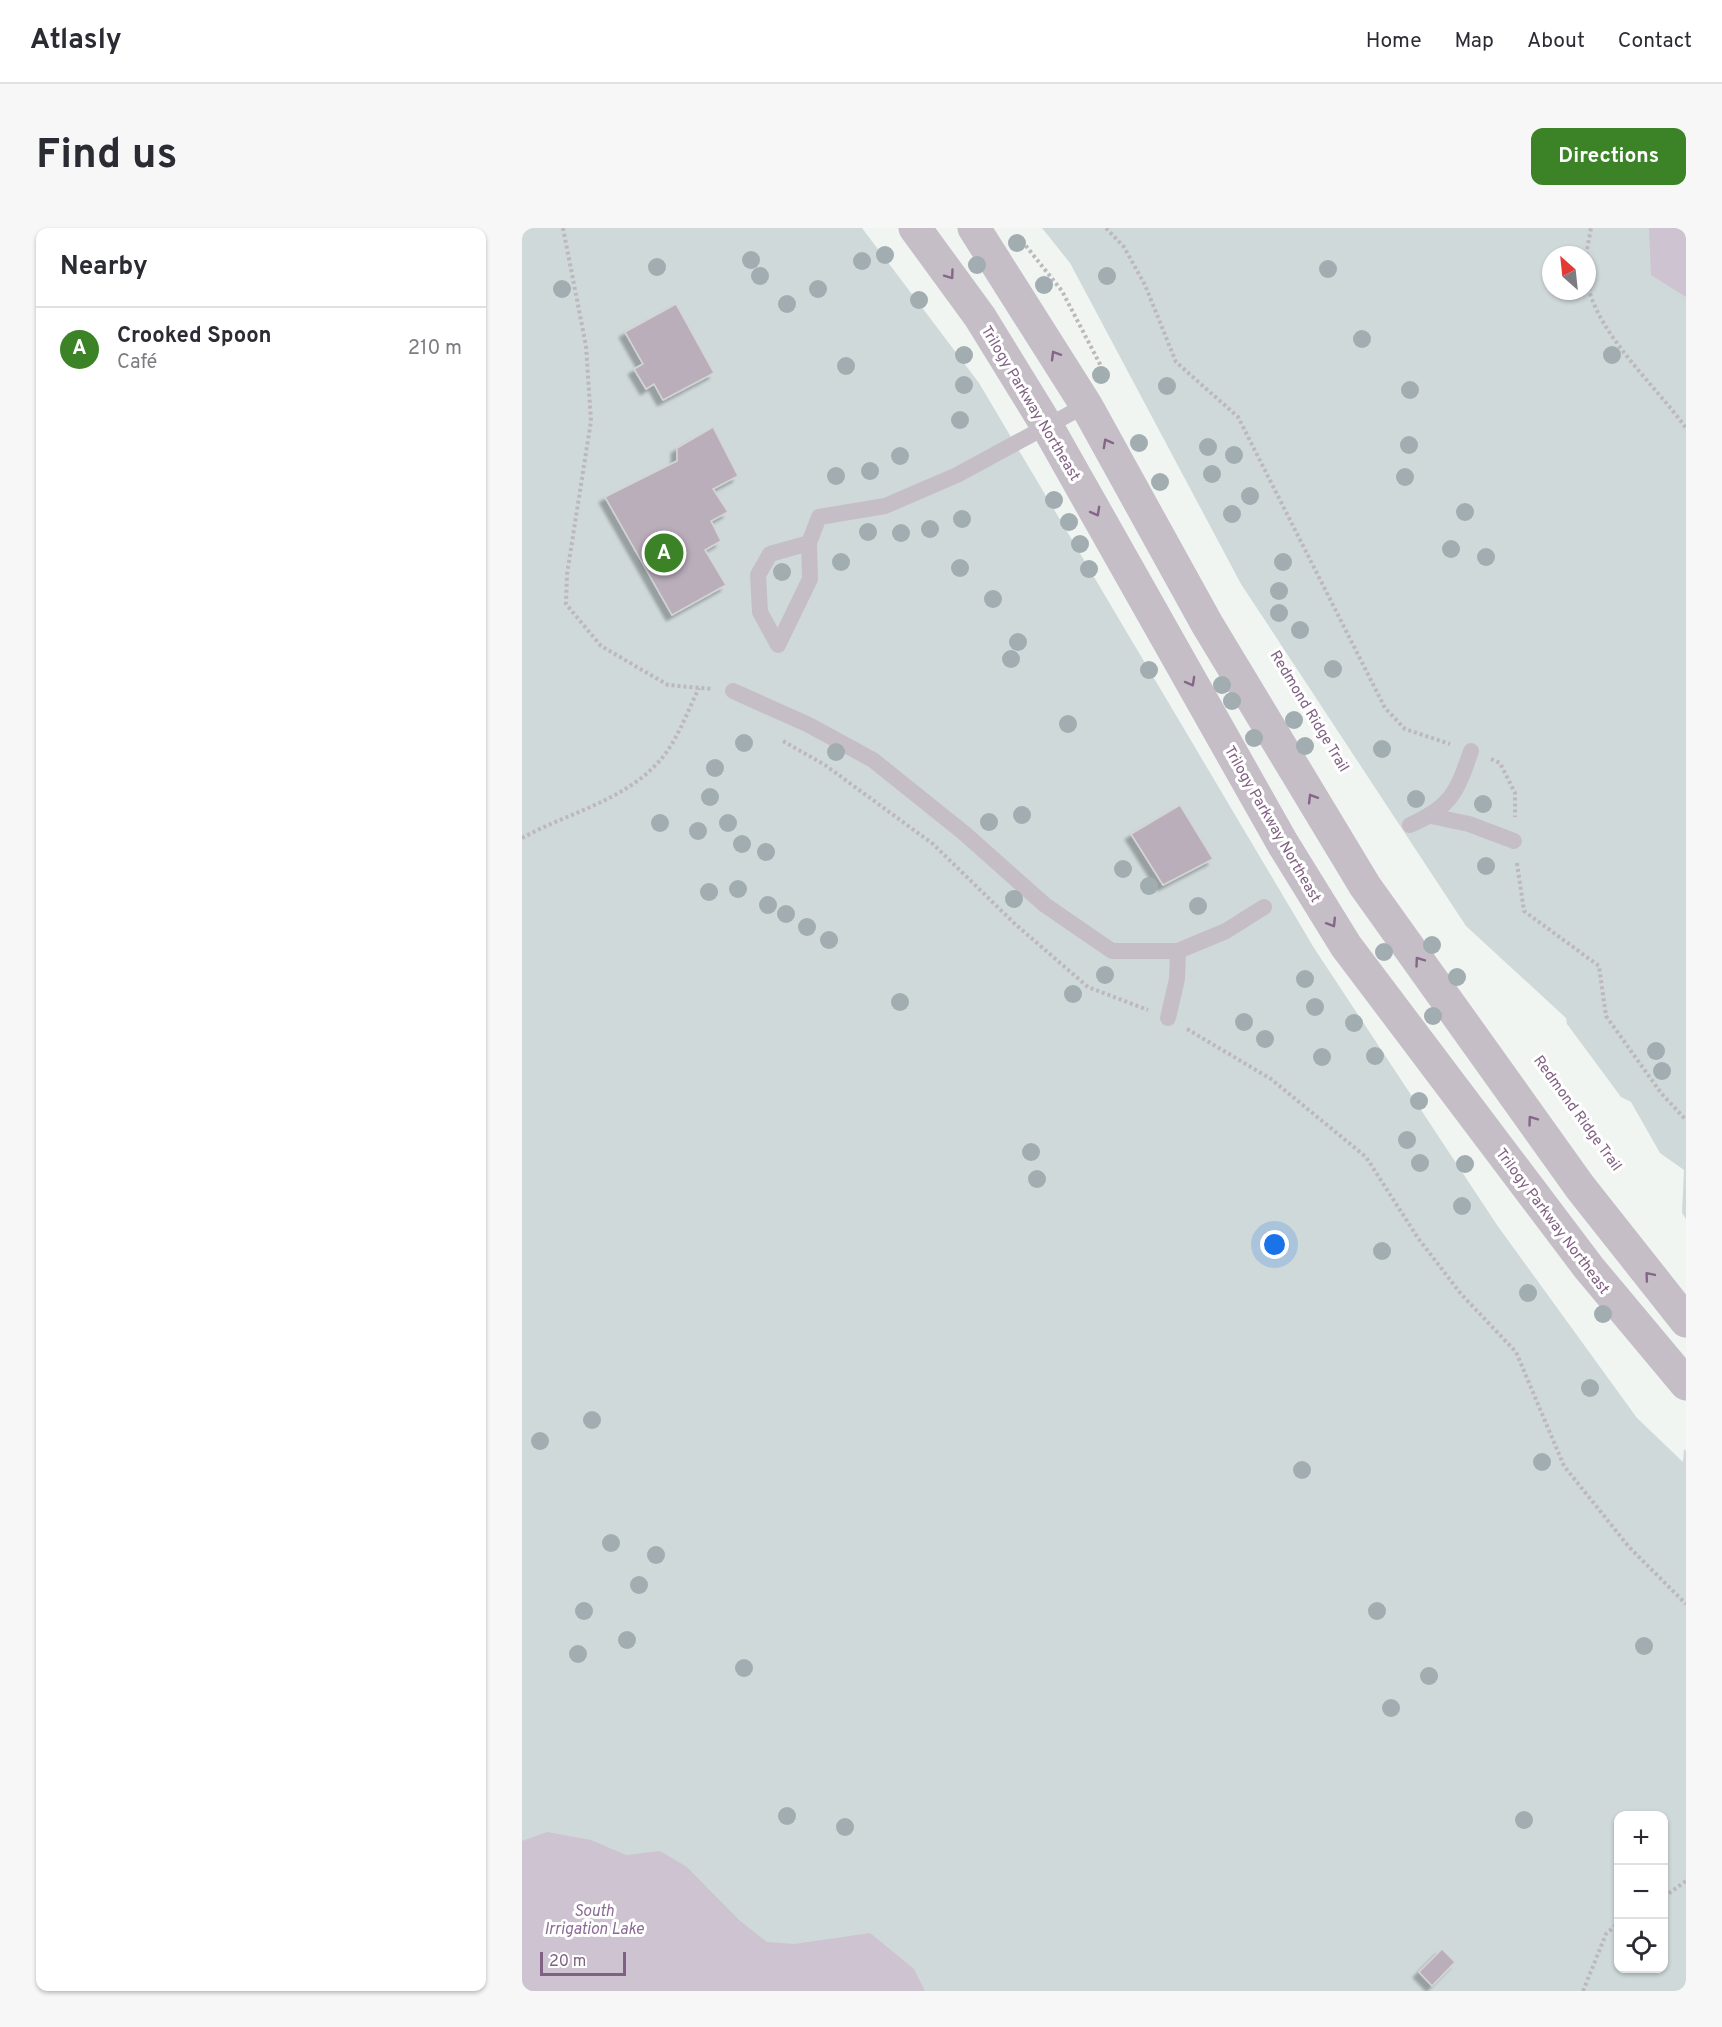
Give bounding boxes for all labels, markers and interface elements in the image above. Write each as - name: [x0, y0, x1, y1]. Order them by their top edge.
- text: Atlasly: [30, 23, 122, 59]
- text: Home: [1366, 28, 1422, 55]
- text: Map: [1455, 28, 1494, 55]
- text: About: [1527, 28, 1585, 55]
- text: Contact: [1618, 28, 1692, 55]
- button: Directions: [1531, 128, 1686, 185]
- text: Find us: [36, 130, 177, 183]
- north arrow: [1542, 246, 1596, 300]
- text: Nearby: [60, 251, 148, 284]
- one-way arrow: [942, 268, 953, 279]
- text: Crooked Spoon: [117, 323, 272, 350]
- street label: Trilogy Parkway Northeast: [976, 323, 1084, 485]
- text: A: [72, 336, 87, 362]
- text: 210 m: [408, 336, 462, 362]
- text: Café: [117, 350, 157, 376]
- one-way arrow: [1051, 351, 1063, 361]
- one-way arrow: [1103, 439, 1114, 449]
- one-way arrow: [1088, 506, 1100, 516]
- pin: A: [644, 530, 684, 576]
- street label: Redmond Ridge Trail: [1265, 648, 1352, 776]
- one-way arrow: [1184, 676, 1196, 686]
- street label: Trilogy Parkway Northeast: [1219, 743, 1324, 906]
- one-way arrow: [1308, 794, 1319, 804]
- one-way arrow: [1324, 917, 1336, 927]
- one-way arrow: [1415, 957, 1426, 968]
- street label: Redmond Ridge Trail: [1528, 1052, 1625, 1175]
- one-way arrow: [1528, 1115, 1539, 1126]
- street label: Trilogy Parkway Northeast: [1491, 1145, 1613, 1299]
- your location: [1260, 1230, 1289, 1259]
- one-way arrow: [1645, 1272, 1656, 1283]
- map controls: [1614, 1811, 1668, 1973]
- button: +: [1614, 1811, 1668, 1865]
- button: −: [1614, 1865, 1668, 1919]
- water label: South Irrigation Lake: [544, 1902, 645, 1940]
- button: locate: [1614, 1919, 1668, 1973]
- scale bar: [540, 1949, 626, 1976]
- text: 20 m: [549, 1952, 586, 1972]

